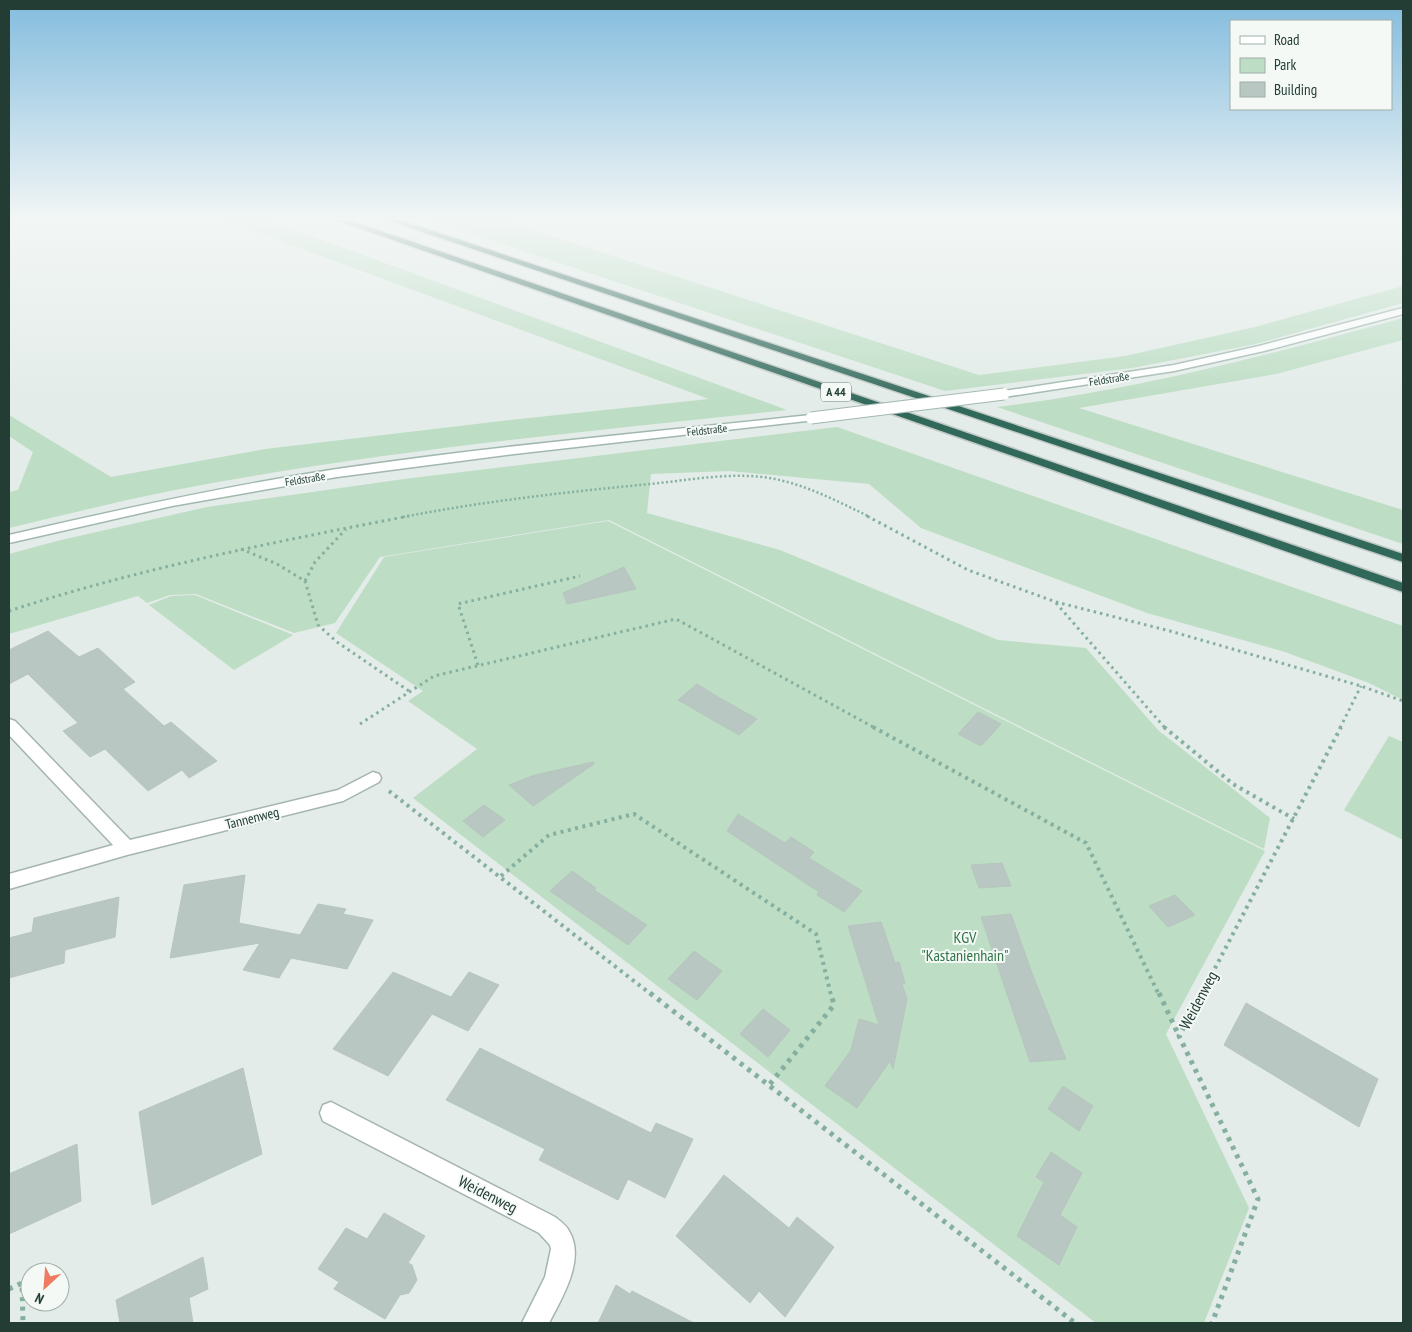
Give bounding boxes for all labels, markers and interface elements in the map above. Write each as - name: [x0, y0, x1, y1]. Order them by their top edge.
- legend: [1230, 20, 1392, 110]
- text: Road: [1274, 30, 1300, 49]
- text: Park: [1274, 55, 1296, 74]
- text: Building: [1274, 80, 1317, 99]
- street label: Feldstraße: [1088, 369, 1131, 389]
- road number: A 44: [821, 382, 851, 402]
- street label: Feldstraße: [686, 421, 728, 439]
- street label: Feldstraße: [284, 469, 327, 489]
- street label: Tannenweg: [223, 803, 281, 833]
- park label: KGV "Kastanienhain": [921, 927, 1009, 965]
- street label: Weidenweg: [1174, 967, 1222, 1033]
- street label: Weidenweg: [455, 1171, 521, 1217]
- north arrow: [20, 1262, 70, 1312]
- text: N: [32, 1289, 47, 1308]

